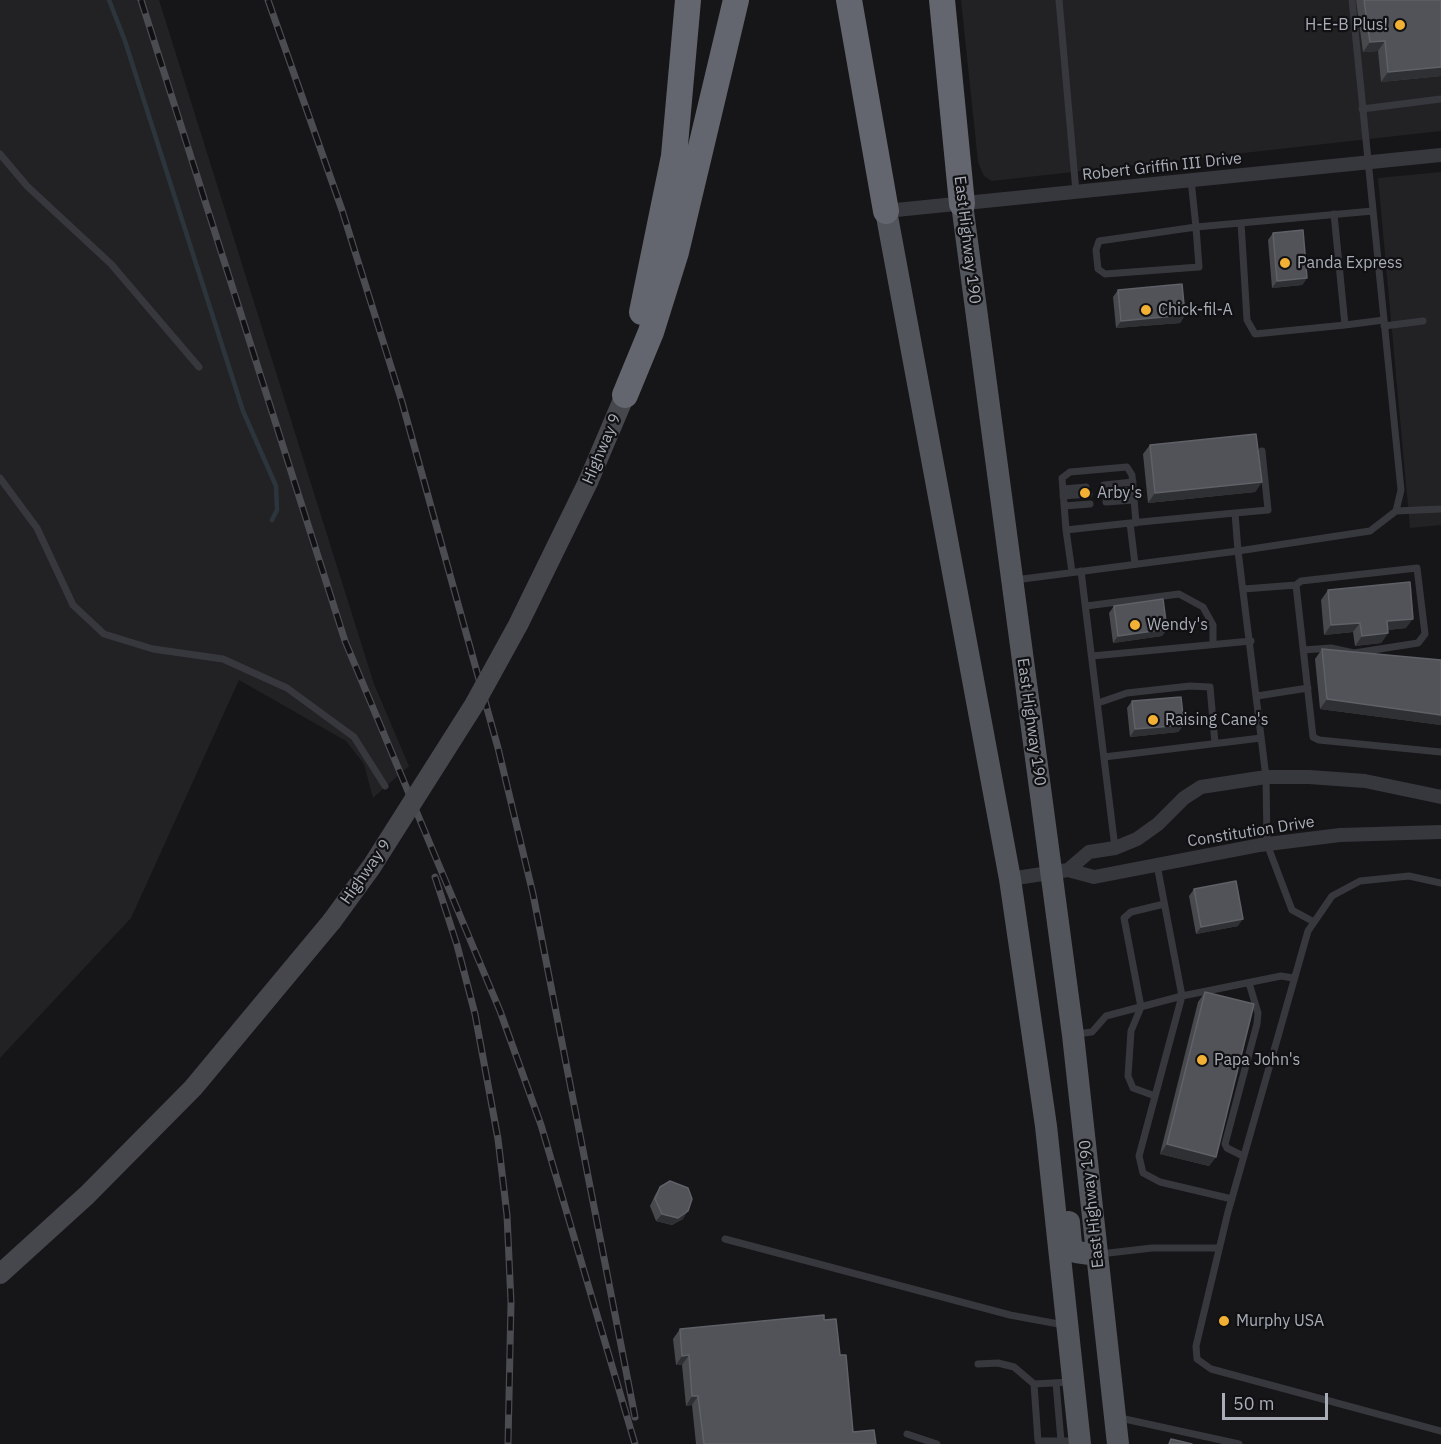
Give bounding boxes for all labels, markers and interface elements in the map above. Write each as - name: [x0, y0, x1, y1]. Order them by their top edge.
- place label: H-E-B Plus!: [1305, 15, 1388, 35]
- marker: H-E-B Plus!: [1393, 18, 1407, 32]
- street label: Robert Griffin III Drive: [1081, 149, 1243, 185]
- street label: East Highway 190: [950, 175, 984, 305]
- place label: Panda Express: [1297, 253, 1403, 273]
- marker: Panda Express: [1278, 256, 1292, 270]
- place label: Chick-fil-A: [1158, 300, 1233, 320]
- marker: Chick-fil-A: [1139, 303, 1153, 317]
- street label: Highway 9: [579, 411, 625, 487]
- place label: Arby's: [1097, 483, 1142, 503]
- marker: Arby's: [1078, 486, 1092, 500]
- place label: Wendy's: [1147, 615, 1208, 635]
- marker: Wendy's: [1128, 618, 1142, 632]
- street label: East Highway 190: [1013, 657, 1049, 787]
- place label: Raising Cane's: [1165, 710, 1268, 730]
- marker: Raising Cane's: [1146, 713, 1160, 727]
- street label: Constitution Drive: [1186, 812, 1316, 852]
- street label: Highway 9: [337, 836, 395, 908]
- place label: Papa John's: [1214, 1050, 1300, 1070]
- marker: Papa John's: [1195, 1053, 1209, 1067]
- street label: East Highway 190: [1076, 1139, 1108, 1269]
- place label: Murphy USA: [1236, 1311, 1324, 1331]
- marker: Murphy USA: [1217, 1314, 1231, 1328]
- scale bar: [1225, 1381, 1332, 1419]
- text: 50 m: [1233, 1392, 1275, 1415]

